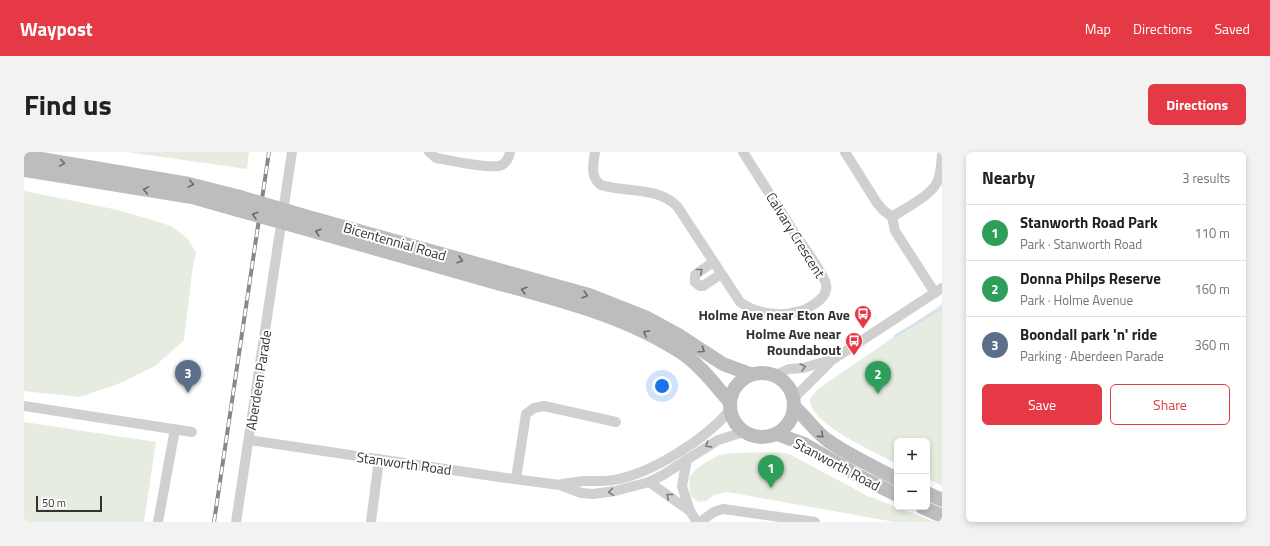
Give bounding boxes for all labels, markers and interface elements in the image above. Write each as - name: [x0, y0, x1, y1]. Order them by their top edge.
- text: Waypost: [20, 14, 93, 43]
- text: Map: [1085, 18, 1111, 39]
- text: Directions: [1133, 18, 1192, 39]
- text: Saved: [1214, 18, 1250, 39]
- text: Find us: [24, 83, 112, 126]
- button: Directions: [1148, 84, 1246, 125]
- one-way arrow: [59, 158, 65, 167]
- text: Nearby: [982, 165, 1035, 191]
- text: 3 results: [1182, 168, 1230, 188]
- one-way arrow: [187, 180, 194, 188]
- one-way arrow: [143, 186, 149, 194]
- street label: Calvary Crescent: [761, 188, 831, 282]
- one-way arrow: [252, 211, 259, 220]
- text: Stanworth Road Park: [1020, 211, 1158, 234]
- street label: Bicentennial Road: [341, 216, 449, 266]
- text: 1: [991, 223, 999, 243]
- text: 110 m: [1194, 223, 1230, 243]
- one-way arrow: [314, 228, 321, 237]
- text: Park · Stanworth Road: [1020, 234, 1142, 254]
- one-way arrow: [456, 255, 463, 264]
- text: Donna Philps Reserve: [1020, 267, 1161, 290]
- one-way arrow: [695, 269, 703, 276]
- text: 2: [991, 279, 999, 299]
- text: 160 m: [1194, 279, 1230, 299]
- one-way arrow: [520, 286, 527, 295]
- one-way arrow: [582, 290, 589, 299]
- text: Park · Holme Avenue: [1020, 290, 1133, 310]
- place label: Holme Ave near Eton Ave: [698, 304, 850, 325]
- bus stop icon: Holme Ave near Eton Ave: [853, 304, 873, 329]
- place label: Holme Ave near Roundabout: [746, 323, 841, 360]
- text: Boondall park 'n' ride: [1020, 323, 1157, 346]
- street label: Aberdeen Parade: [240, 328, 276, 432]
- one-way arrow: [643, 330, 650, 337]
- bus stop icon: Holme Ave near Roundabout: [844, 331, 864, 356]
- text: 3: [991, 335, 999, 355]
- text: 360 m: [1194, 335, 1230, 355]
- one-way arrow: [698, 345, 705, 353]
- text: Parking · Aberdeen Parade: [1020, 346, 1164, 366]
- pin: 3: [175, 360, 201, 393]
- pin: 2: [865, 361, 891, 394]
- one-way arrow: [800, 363, 807, 372]
- your location: [652, 376, 672, 396]
- button: Save: [982, 384, 1102, 425]
- button: Share: [1110, 384, 1230, 425]
- one-way arrow: [817, 430, 824, 437]
- street label: Stanworth Road: [790, 432, 884, 496]
- map controls: [894, 438, 930, 510]
- button: +: [894, 438, 930, 474]
- one-way arrow: [705, 441, 712, 448]
- street label: Stanworth Road: [355, 446, 453, 480]
- pin: 1: [758, 455, 784, 488]
- button: −: [894, 474, 930, 510]
- one-way arrow: [608, 487, 614, 496]
- scale bar: [36, 494, 102, 513]
- one-way arrow: [667, 494, 674, 501]
- text: 50 m: [42, 495, 66, 511]

